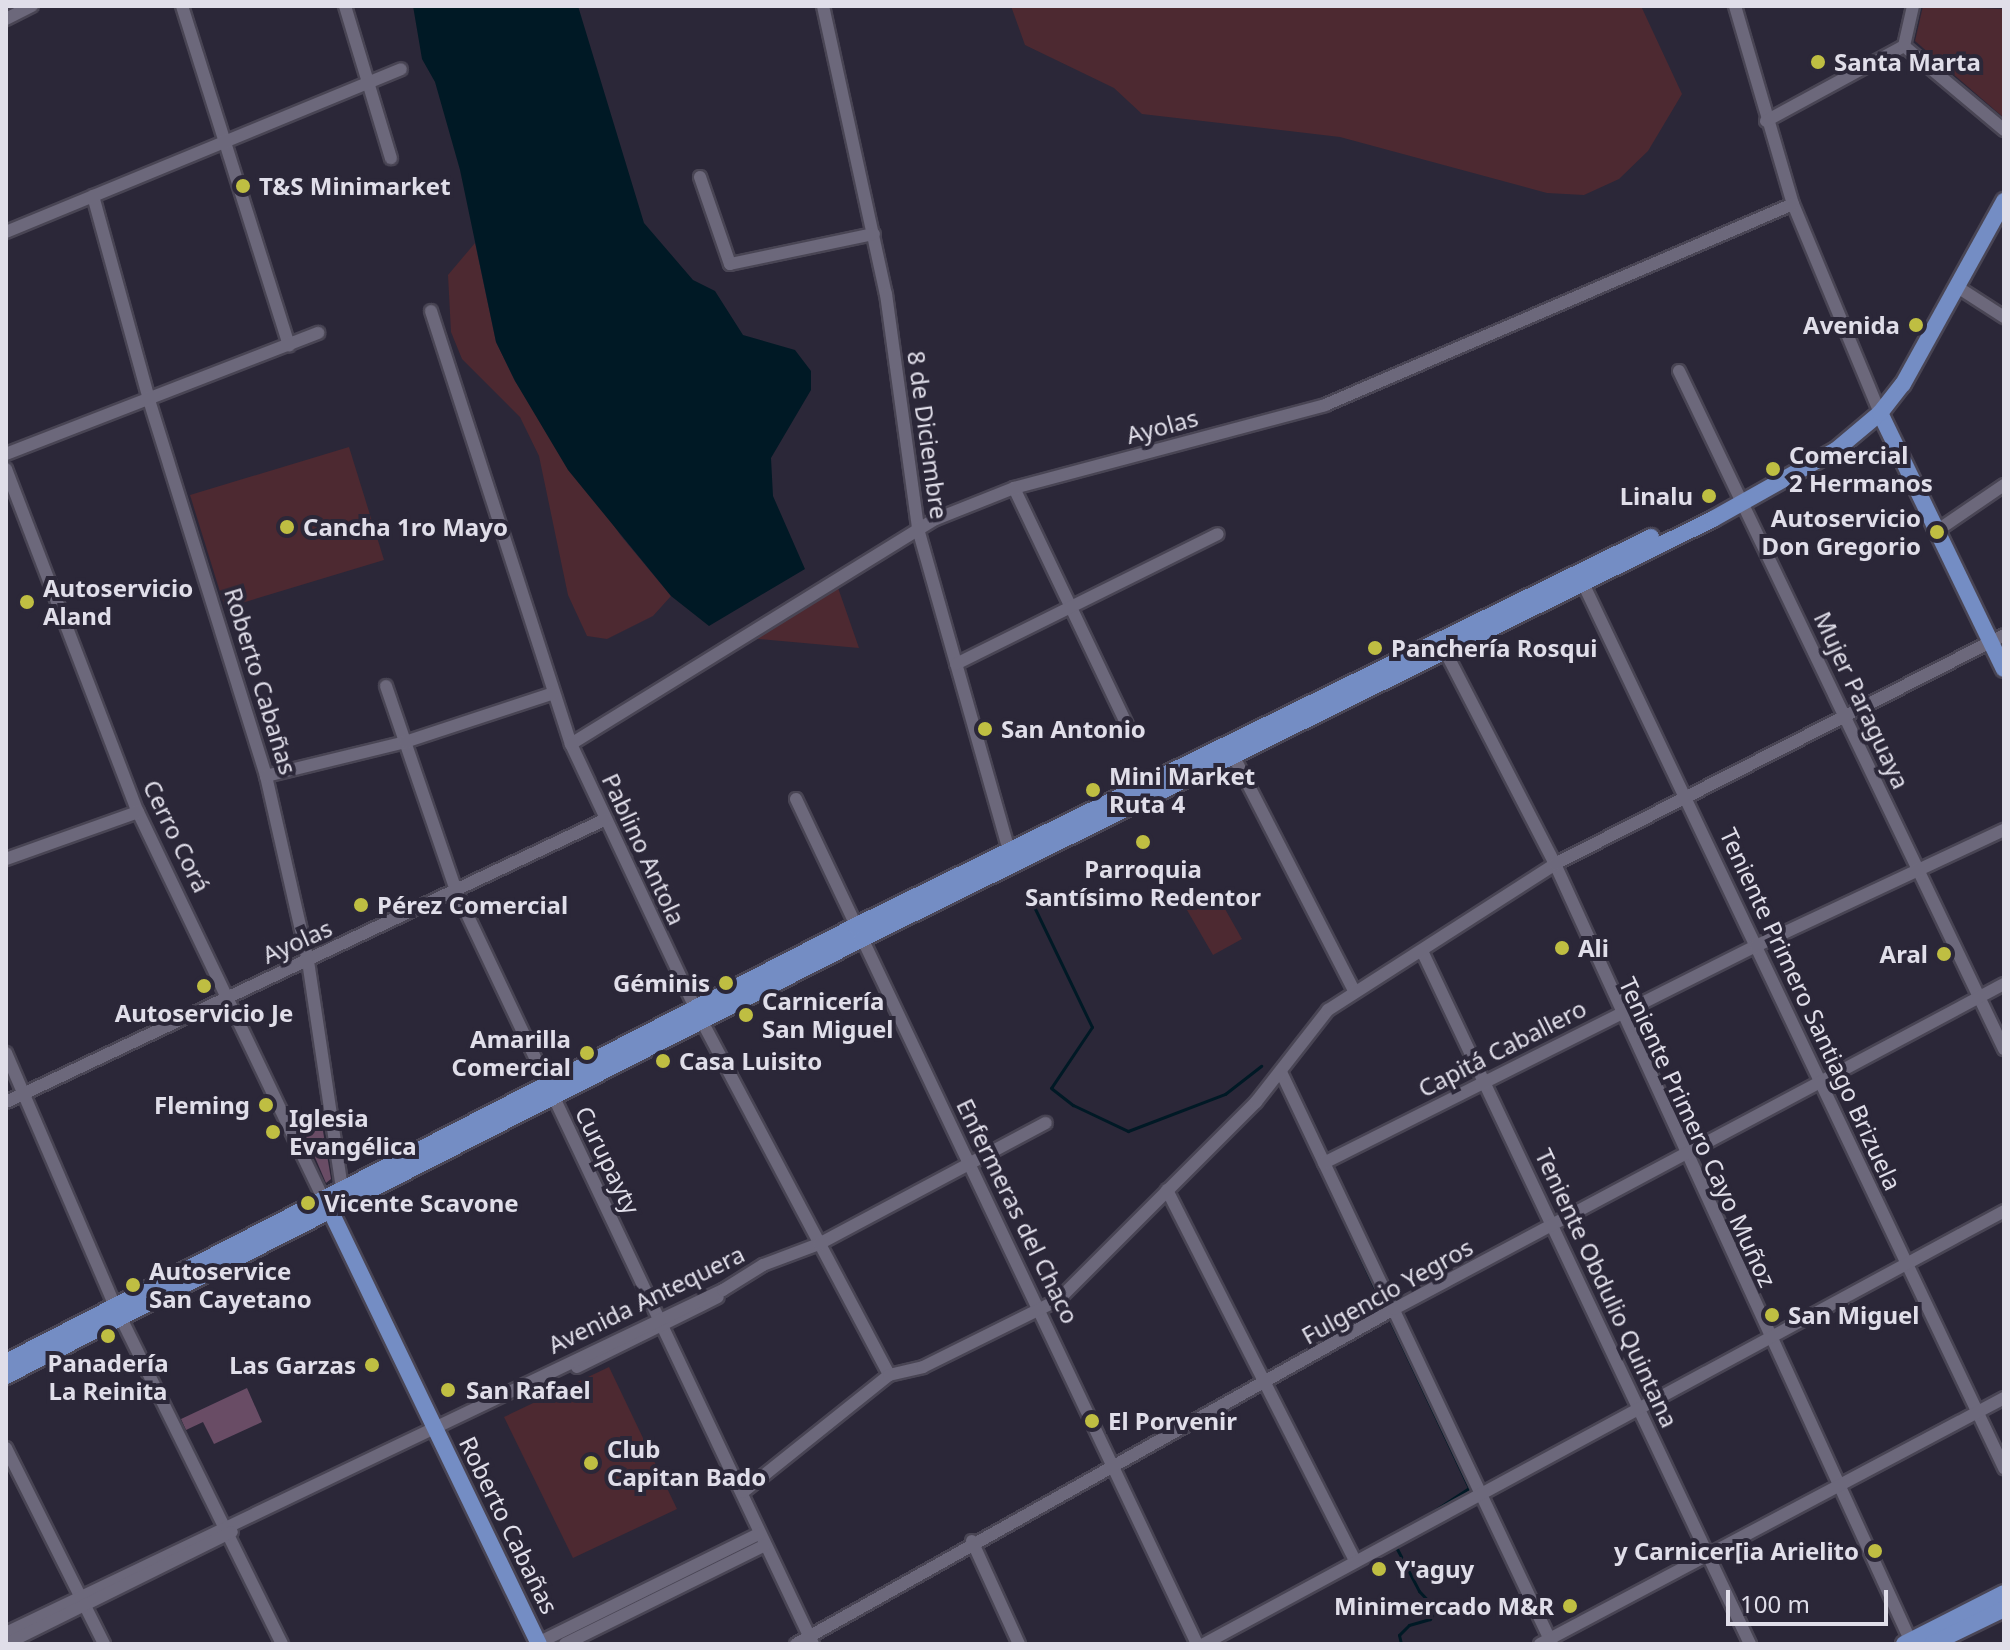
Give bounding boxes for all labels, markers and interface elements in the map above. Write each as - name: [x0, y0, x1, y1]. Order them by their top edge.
- place label: Santa Marta: [1834, 48, 1981, 76]
- marker: Santa Marta: [1809, 53, 1827, 71]
- place label: T&S Minimarket: [259, 172, 451, 200]
- marker: T&S Minimarket: [234, 177, 252, 195]
- place label: Avenida: [1803, 311, 1900, 339]
- marker: Avenida: [1907, 316, 1925, 334]
- street label: 8 de Diciembre: [902, 349, 954, 521]
- street label: Ayolas: [1123, 403, 1201, 449]
- place label: Comercial 2 Hermanos: [1789, 441, 1933, 497]
- marker: Comercial 2 Hermanos: [1764, 460, 1782, 478]
- place label: Linalu: [1620, 482, 1693, 510]
- marker: Linalu: [1700, 487, 1718, 505]
- place label: Autoservicio Don Gregorio: [1762, 504, 1921, 560]
- place label: Cancha 1ro Mayo: [303, 513, 508, 541]
- marker: Cancha 1ro Mayo: [278, 518, 296, 536]
- marker: Autoservicio Don Gregorio: [1928, 523, 1946, 541]
- place label: Autoservicio Aland: [43, 574, 193, 630]
- street label: Roberto Cabañas: [219, 584, 303, 778]
- marker: Autoservicio Aland: [18, 593, 36, 611]
- street label: Mujer Paraguaya: [1808, 607, 1916, 793]
- place label: Panchería Rosqui: [1391, 634, 1597, 662]
- marker: Panchería Rosqui: [1366, 639, 1384, 657]
- place label: San Antonio: [1001, 715, 1146, 743]
- marker: San Antonio: [976, 720, 994, 738]
- place label: Mini Market Ruta 4: [1109, 762, 1255, 818]
- street label: Pablino Antola: [596, 769, 692, 929]
- street label: Cerro Corá: [137, 775, 217, 897]
- marker: Mini Market Ruta 4: [1084, 781, 1102, 799]
- street label: Teniente Primero Santiago Brizuela: [1714, 823, 1908, 1195]
- marker: Parroquia Santísimo Redentor: [1134, 833, 1152, 851]
- place label: Parroquia Santísimo Redentor: [1025, 855, 1261, 911]
- place label: Pérez Comercial: [377, 891, 568, 919]
- marker: Pérez Comercial: [352, 896, 370, 914]
- street label: Ayolas: [258, 913, 336, 969]
- place label: Ali: [1578, 934, 1609, 962]
- marker: Ali: [1553, 939, 1571, 957]
- place label: Aral: [1880, 940, 1928, 968]
- marker: Aral: [1935, 945, 1953, 963]
- place label: Géminis: [613, 969, 710, 997]
- street label: Teniente Primero Cayo Muñoz: [1613, 973, 1783, 1291]
- marker: Géminis: [717, 974, 735, 992]
- marker: Autoservicio Je: [195, 977, 213, 995]
- place label: Carnicería San Miguel: [762, 987, 893, 1043]
- street label: Capitá Caballero: [1413, 993, 1591, 1103]
- place label: Autoservicio Je: [115, 999, 293, 1027]
- marker: Carnicería San Miguel: [737, 1006, 755, 1024]
- place label: Amarilla Comercial: [452, 1025, 571, 1081]
- marker: Amarilla Comercial: [578, 1044, 596, 1062]
- place label: Casa Luisito: [679, 1047, 822, 1075]
- marker: Casa Luisito: [654, 1052, 672, 1070]
- place label: Fleming: [154, 1091, 250, 1119]
- street label: Enfermeras del Chaco: [951, 1094, 1085, 1328]
- marker: Fleming: [257, 1096, 275, 1114]
- street label: Curupayty: [570, 1102, 646, 1218]
- place label: Iglesia Evangélica: [289, 1104, 417, 1160]
- marker: Iglesia Evangélica: [264, 1123, 282, 1141]
- street label: Teniente Obdulio Quintana: [1530, 1144, 1684, 1432]
- place label: Vicente Scavone: [324, 1189, 519, 1217]
- marker: Vicente Scavone: [299, 1194, 317, 1212]
- street label: Fulgencio Yegros: [1296, 1232, 1478, 1350]
- street label: Avenida Antequera: [543, 1239, 749, 1359]
- place label: Autoservice San Cayetano: [149, 1257, 312, 1313]
- marker: Autoservice San Cayetano: [124, 1276, 142, 1294]
- place label: San Miguel: [1788, 1301, 1919, 1329]
- marker: San Miguel: [1763, 1306, 1781, 1324]
- marker: Panadería La Reinita: [99, 1327, 117, 1345]
- place label: Panadería La Reinita: [47, 1349, 169, 1405]
- place label: Las Garzas: [229, 1351, 356, 1379]
- marker: Las Garzas: [363, 1356, 381, 1374]
- place label: San Rafael: [466, 1376, 591, 1404]
- marker: San Rafael: [437, 1379, 459, 1401]
- place label: El Porvenir: [1108, 1407, 1237, 1435]
- marker: El Porvenir: [1083, 1412, 1101, 1430]
- street label: Roberto Cabañas: [454, 1432, 564, 1618]
- place label: Club Capitan Bado: [607, 1435, 766, 1491]
- marker: Club Capitan Bado: [582, 1454, 600, 1472]
- place label: y Carnicer[ia Arielito: [1614, 1537, 1859, 1565]
- marker: y Carnicer[ia Arielito: [1866, 1542, 1884, 1560]
- place label: Y'aguy: [1395, 1555, 1474, 1583]
- marker: Y'aguy: [1370, 1560, 1388, 1578]
- scale bar: [1730, 1574, 1892, 1624]
- text: 100 m: [1740, 1587, 1810, 1620]
- place label: Minimercado M&R: [1334, 1592, 1554, 1620]
- marker: Minimercado M&R: [1561, 1597, 1579, 1615]

